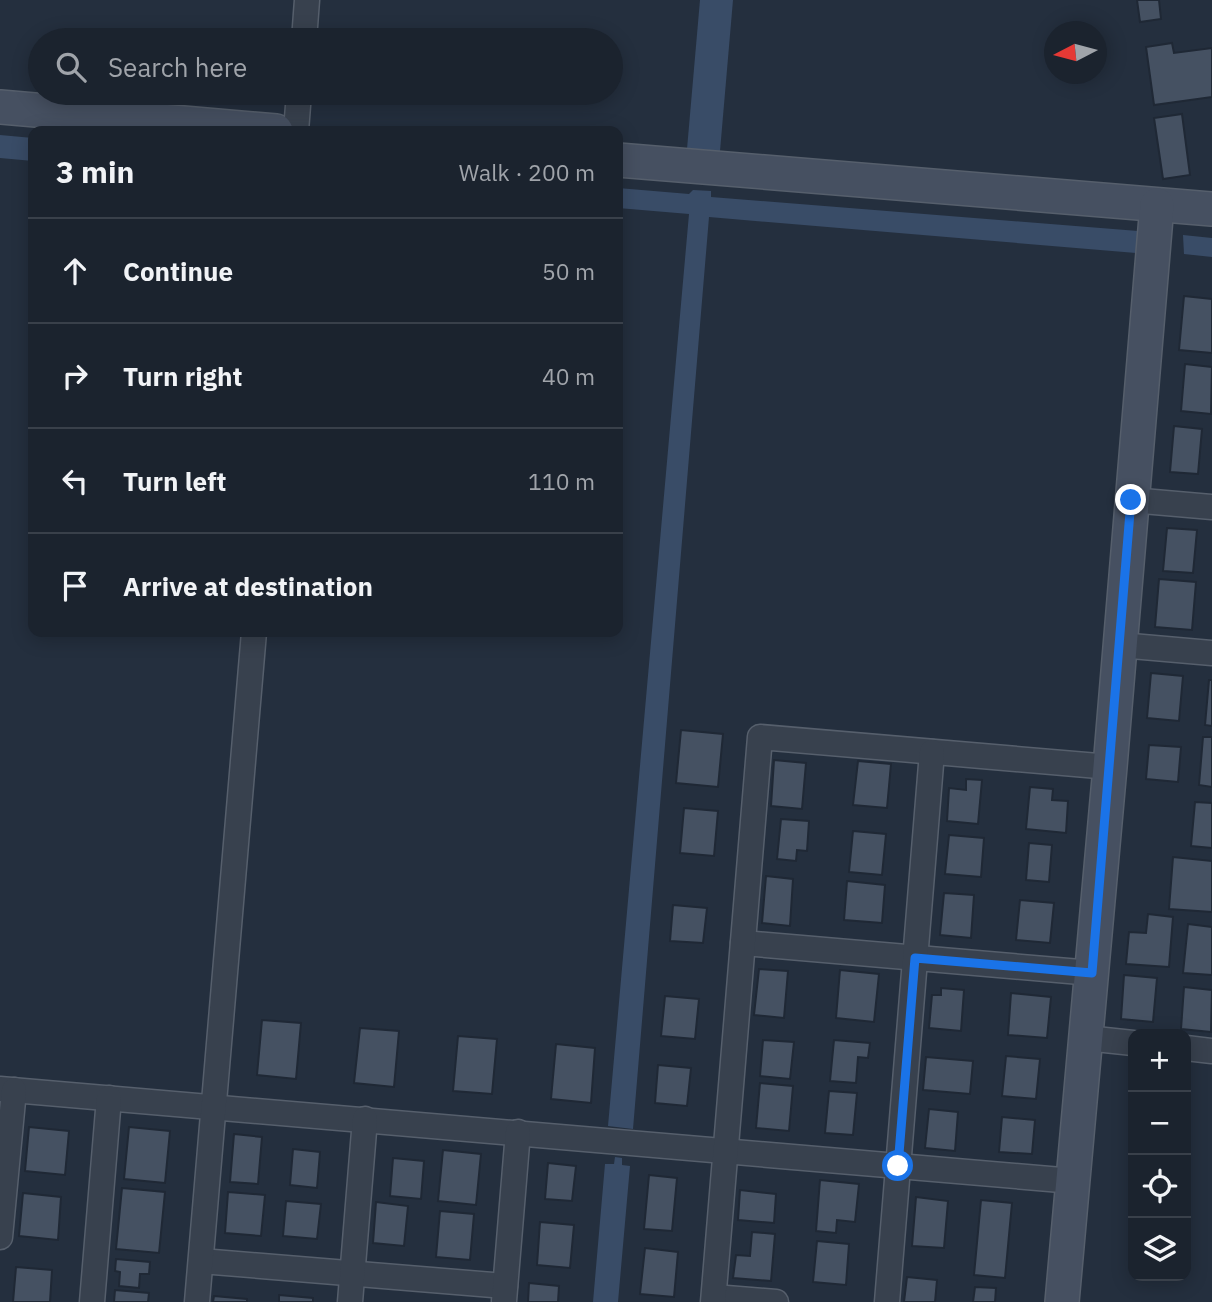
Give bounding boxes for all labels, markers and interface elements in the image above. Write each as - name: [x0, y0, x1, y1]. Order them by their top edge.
- north arrow: [1044, 21, 1107, 84]
- search box: [28, 28, 623, 105]
- icon: search: [52, 48, 90, 86]
- text: Search here: [108, 50, 247, 84]
- text: 3 min: [56, 152, 134, 191]
- text: Walk · 200 m: [459, 157, 595, 187]
- icon: ahead: [56, 252, 94, 290]
- text: Continue: [123, 254, 233, 288]
- text: 50 m: [542, 256, 595, 286]
- icon: right: [56, 357, 94, 395]
- text: Turn right: [123, 359, 242, 393]
- text: 40 m: [542, 361, 595, 391]
- icon: left: [56, 462, 94, 500]
- text: Turn left: [123, 464, 226, 498]
- text: 110 m: [528, 466, 595, 496]
- route end: [1115, 484, 1146, 515]
- icon: arrive: [56, 567, 94, 605]
- text: Arrive at destination: [123, 569, 373, 603]
- map controls: [1128, 1029, 1191, 1281]
- button: +: [1128, 1029, 1191, 1092]
- button: −: [1128, 1092, 1191, 1155]
- route start: [882, 1150, 913, 1181]
- button: locate: [1128, 1155, 1191, 1218]
- button: layers: [1128, 1218, 1191, 1281]

